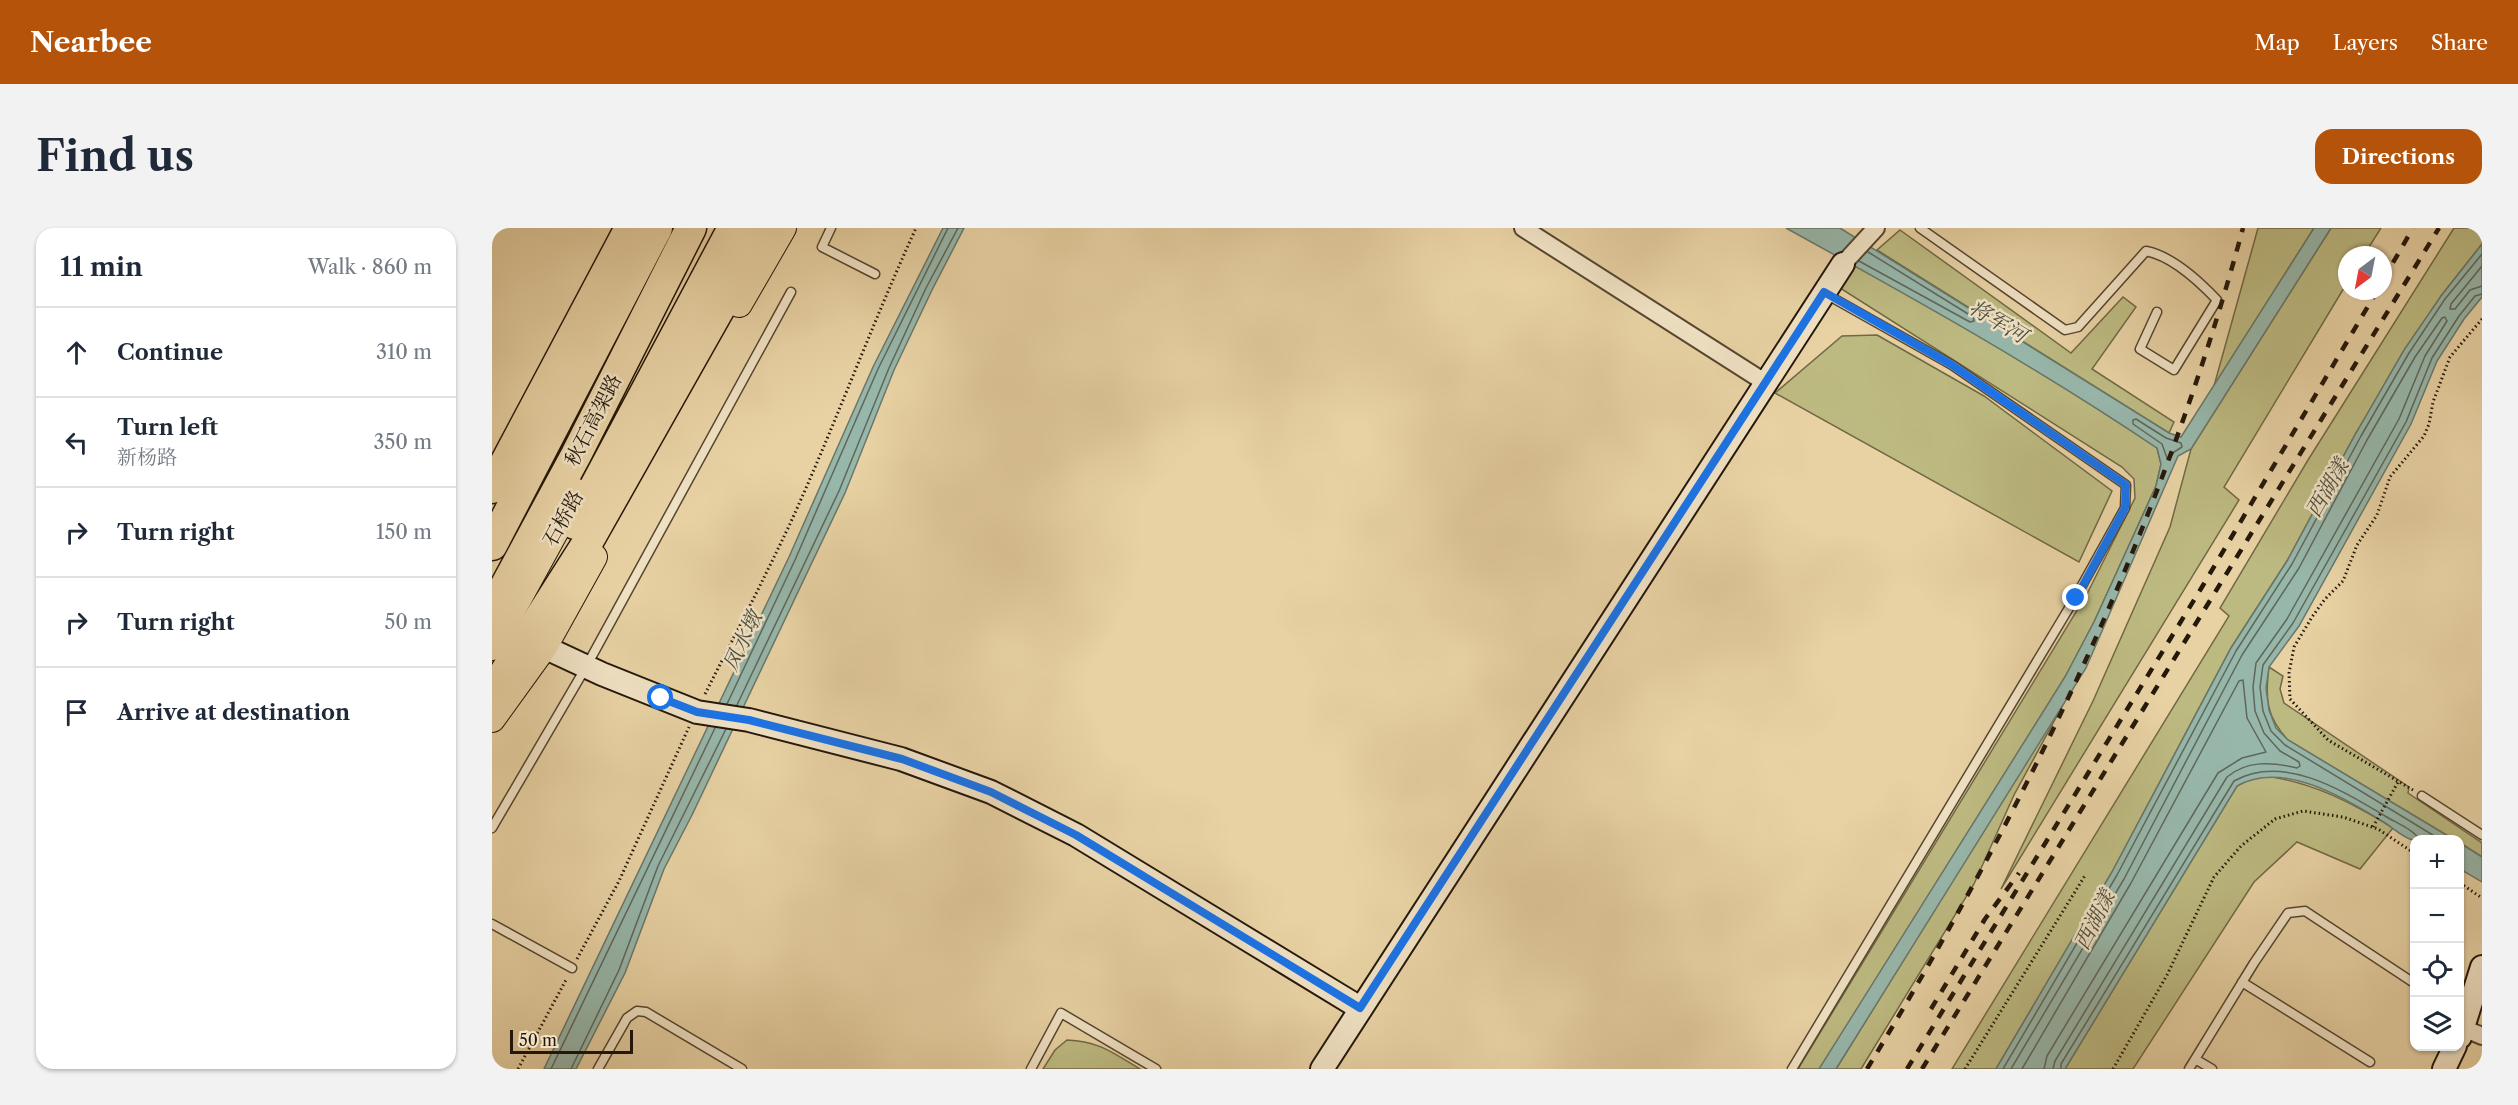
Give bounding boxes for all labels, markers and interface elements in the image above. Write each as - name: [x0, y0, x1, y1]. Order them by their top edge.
- text: Nearbee: [30, 25, 152, 59]
- text: Map: [2255, 30, 2300, 55]
- text: Layers: [2333, 30, 2398, 55]
- text: Share: [2431, 30, 2488, 55]
- button: Directions: [2315, 129, 2482, 184]
- text: Find us: [36, 130, 194, 182]
- north arrow: [2338, 246, 2392, 300]
- text: 11 min: [60, 251, 143, 283]
- text: Walk · 860 m: [308, 255, 432, 279]
- water label: 将军河: [1965, 294, 2035, 350]
- icon: ahead: [60, 336, 93, 369]
- text: Continue: [117, 339, 223, 366]
- text: 310 m: [376, 340, 432, 364]
- street label: 秋石高架路: [560, 370, 626, 470]
- text: Turn left: [117, 414, 218, 441]
- icon: left: [60, 426, 93, 459]
- text: 350 m: [374, 430, 432, 454]
- text: 新杨路: [117, 445, 177, 469]
- water label: 西湖漾: [2300, 452, 2355, 522]
- street label: 石桥路: [538, 486, 588, 550]
- icon: right: [60, 516, 93, 549]
- text: Turn right: [117, 519, 235, 546]
- text: 150 m: [376, 520, 432, 544]
- route end: [2062, 584, 2088, 610]
- water label: 凤水墩: [717, 604, 768, 675]
- icon: right: [60, 606, 93, 639]
- text: Turn right: [117, 609, 235, 636]
- text: 50 m: [385, 610, 432, 634]
- route start: [647, 684, 673, 710]
- icon: arrive: [60, 696, 93, 729]
- text: Arrive at destination: [117, 699, 350, 726]
- map controls: [2410, 835, 2464, 1051]
- button: +: [2410, 835, 2464, 889]
- water label: 西湖漾: [2069, 884, 2121, 954]
- button: −: [2410, 889, 2464, 943]
- button: locate: [2410, 943, 2464, 997]
- button: layers: [2410, 997, 2464, 1051]
- scale bar: [510, 1027, 633, 1054]
- text: 50 m: [519, 1030, 557, 1050]

